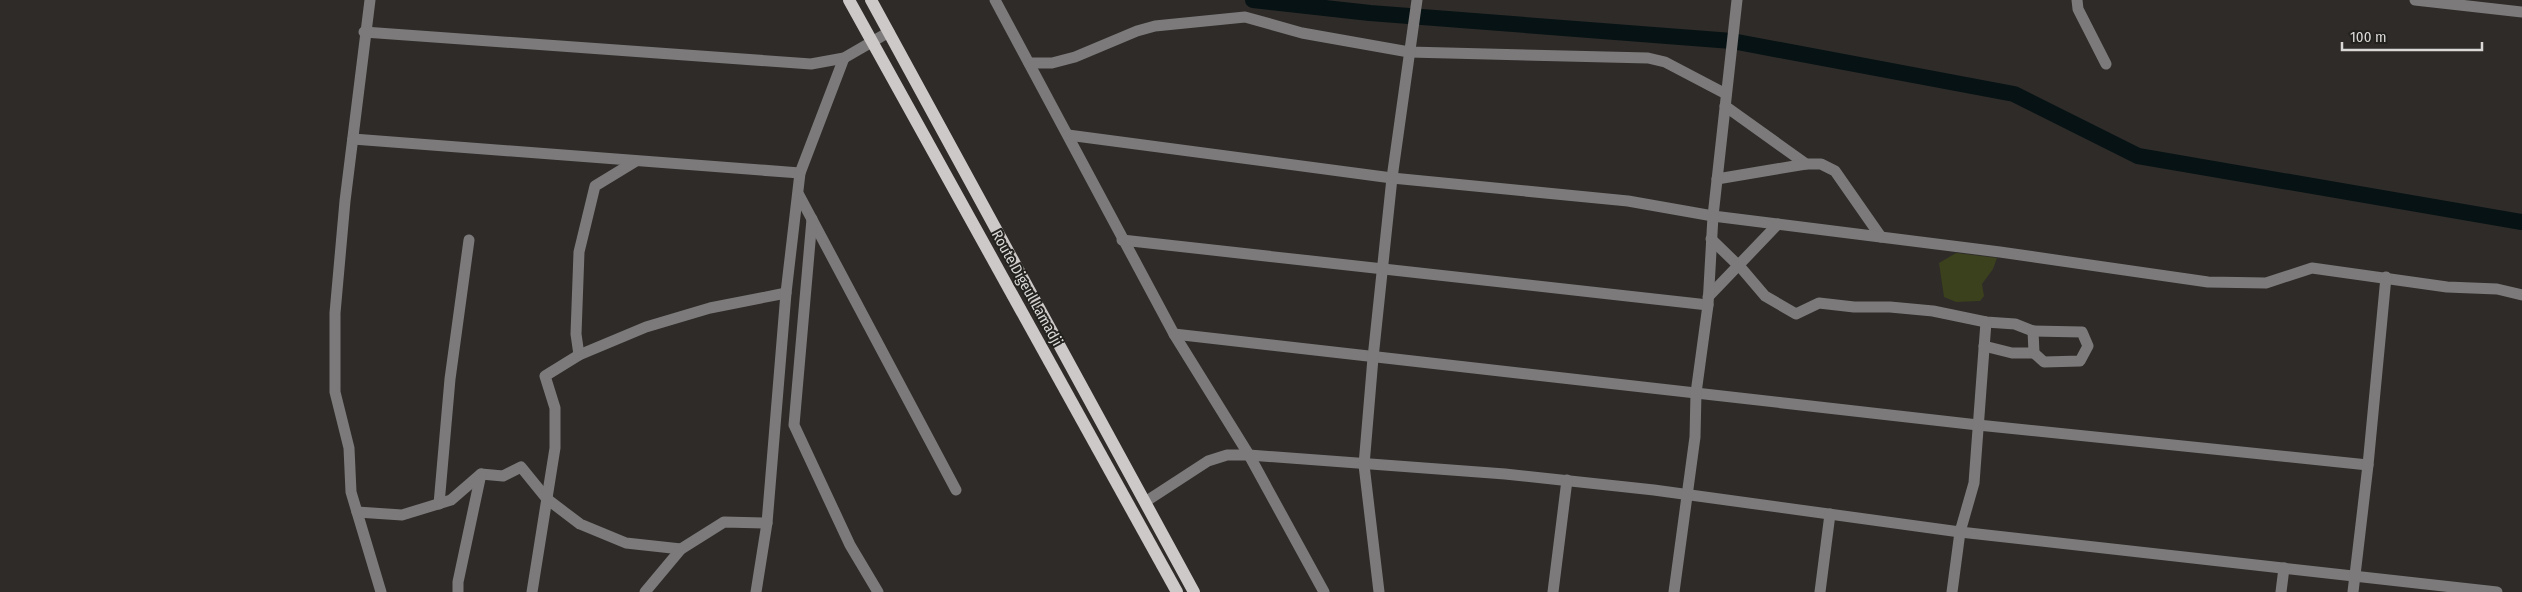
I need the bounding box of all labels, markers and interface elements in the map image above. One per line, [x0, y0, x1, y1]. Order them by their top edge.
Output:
scale bar [2342, 20, 2482, 52]
text: 100 m [2350, 28, 2387, 46]
street label: Route Digeul Lamadji [988, 227, 1066, 349]

